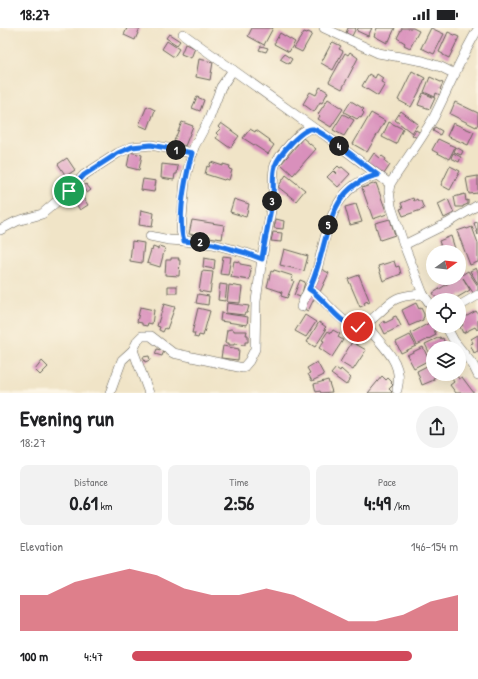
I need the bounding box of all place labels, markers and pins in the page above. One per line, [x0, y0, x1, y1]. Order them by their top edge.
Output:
pin: 4 [329, 136, 349, 156]
pin: 1 [166, 140, 186, 160]
pin [52, 174, 86, 208]
pin: 3 [262, 191, 282, 211]
pin: 5 [318, 215, 338, 235]
pin: 2 [190, 232, 210, 252]
pin [341, 310, 375, 344]

